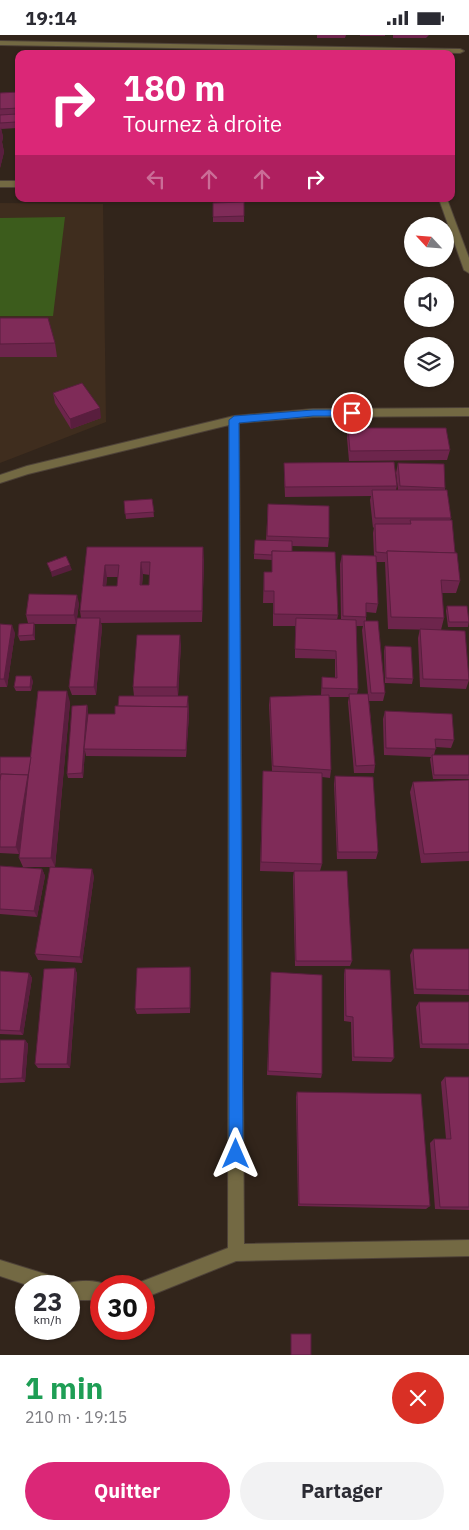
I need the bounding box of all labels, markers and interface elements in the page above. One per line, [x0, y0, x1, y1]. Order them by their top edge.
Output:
text: 19:14 [25, 6, 77, 30]
text: 180 m [123, 65, 226, 111]
icon: right [40, 70, 105, 135]
text: Tournez à droite [123, 109, 282, 138]
icon: left [142, 165, 170, 193]
icon: ahead [195, 165, 223, 193]
icon: ahead [248, 165, 276, 193]
icon: right [301, 165, 329, 193]
north arrow [404, 217, 454, 267]
map controls [404, 217, 454, 387]
button: sound [404, 277, 454, 327]
button: layers [404, 337, 454, 387]
pin [331, 392, 373, 434]
icon: arrive [338, 399, 366, 427]
position arrow [209, 1127, 261, 1179]
speed limit sign: 30 [90, 1275, 155, 1340]
text: 23 [32, 1285, 63, 1318]
text: km/h [33, 1312, 62, 1327]
text: 1 min [25, 1368, 103, 1407]
button: close [392, 1372, 444, 1424]
text: 210 m · 19:15 [25, 1407, 127, 1427]
button: Quitter [25, 1462, 230, 1520]
button: Partager [240, 1462, 444, 1520]

